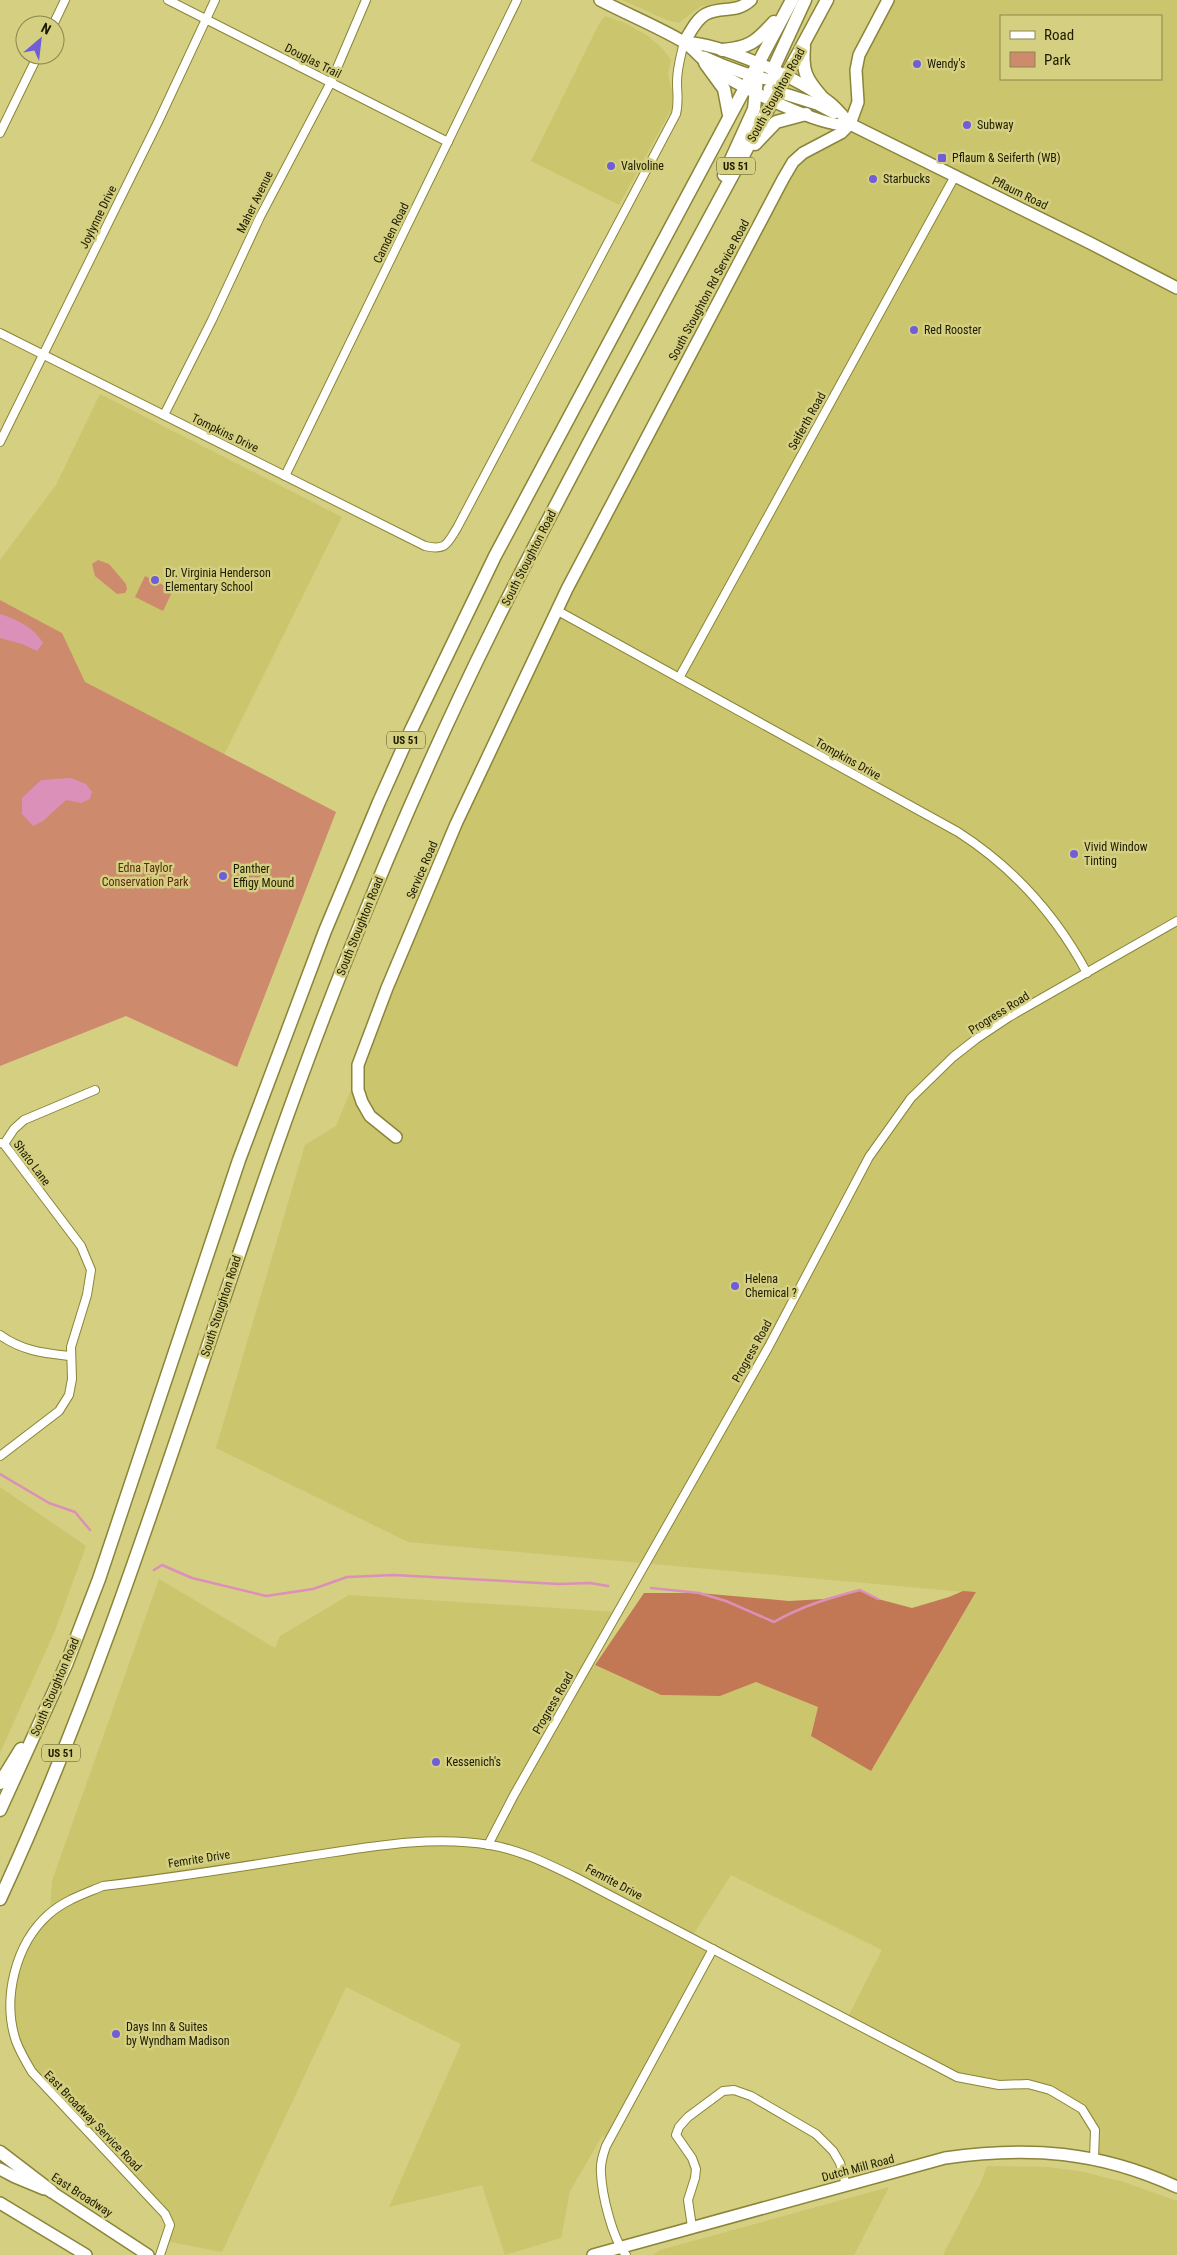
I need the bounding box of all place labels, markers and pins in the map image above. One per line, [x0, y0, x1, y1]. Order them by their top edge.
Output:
place label: Wendy's [927, 57, 966, 71]
marker: Wendy's [911, 58, 923, 70]
place label: Subway [977, 118, 1013, 132]
marker: Subway [961, 119, 973, 131]
place label: Pflaum & Seiferth (WB) [952, 151, 1061, 165]
marker: Pflaum & Seiferth (WB) [936, 152, 948, 164]
place label: Valvoline [621, 159, 664, 173]
marker: Valvoline [605, 160, 617, 172]
place label: Starbucks [883, 172, 930, 186]
marker: Starbucks [867, 173, 879, 185]
place label: Red Rooster [924, 323, 982, 337]
marker: Red Rooster [908, 324, 920, 336]
place label: Dr. Virginia Henderson Elementary School [165, 566, 271, 594]
marker: Dr. Virginia Henderson Elementary School [149, 574, 161, 586]
place label: Vivid Window Tinting [1084, 840, 1148, 868]
marker: Vivid Window Tinting [1068, 848, 1080, 860]
place label: Panther Effigy Mound [233, 862, 294, 890]
marker: Panther Effigy Mound [217, 870, 229, 882]
place label: Helena Chemical ? [745, 1272, 797, 1300]
marker: Helena Chemical ? [729, 1280, 741, 1292]
place label: Kessenich's [446, 1755, 501, 1769]
marker: Kessenich's [430, 1756, 442, 1768]
place label: Days Inn & Suites by Wyndham Madison [126, 2020, 230, 2048]
marker: Days Inn & Suites by Wyndham Madison [110, 2028, 122, 2040]

